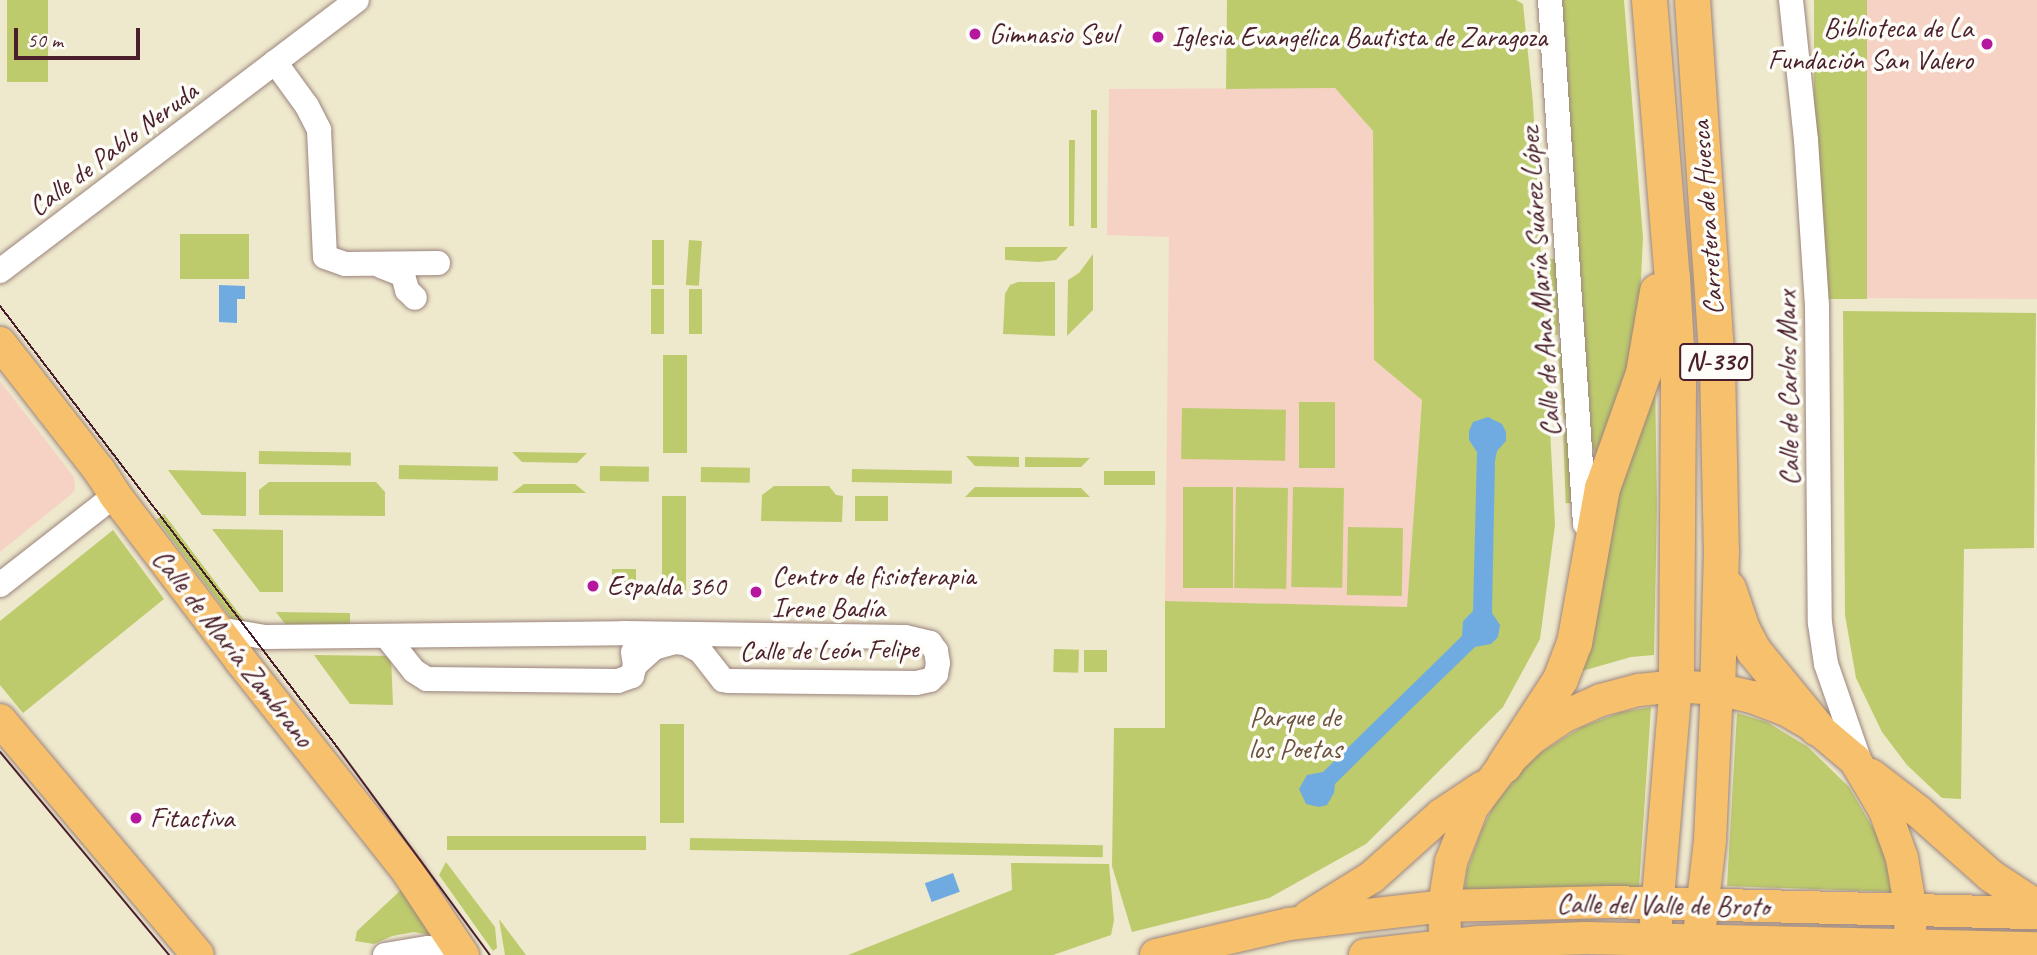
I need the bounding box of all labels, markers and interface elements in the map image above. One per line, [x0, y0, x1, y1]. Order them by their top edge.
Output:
place label: Biblioteca de La Fundación San Valero [1767, 11, 1973, 77]
scale bar [18, 14, 144, 58]
place label: Gimnasio Seul [989, 17, 1116, 51]
place label: Iglesia Evangélica Bautista de Zaragoza [1172, 20, 1550, 54]
marker: Gimnasio Seul [967, 26, 983, 42]
text: 50 m [27, 27, 63, 53]
marker: Iglesia Evangélica Bautista de Zaragoza [1150, 29, 1166, 45]
marker: Biblioteca de La Fundación San Valero [1979, 36, 1995, 52]
street label: Calle de Pablo Neruda [21, 74, 205, 224]
street label: Carretera de Huesca [1683, 120, 1731, 316]
street label: Calle de Ana María Suárez López [1512, 126, 1568, 438]
street label: Calle de Carlos Marx [1769, 290, 1807, 486]
road number: N-330 [1678, 340, 1754, 384]
street label: Calle de María Zambrano [145, 542, 321, 754]
place label: Centro de fisioterapia Irene Badía [772, 559, 975, 625]
place label: Espalda 360 [607, 569, 726, 603]
marker: Espalda 360 [585, 578, 601, 594]
marker: Centro de fisioterapia Irene Badía [746, 582, 766, 602]
street label: Calle de León Felipe [739, 632, 919, 668]
park label: Parque de los Poetas [1249, 700, 1341, 766]
place label: Fitactiva [150, 801, 234, 835]
marker: Fitactiva [128, 810, 144, 826]
street label: Calle del Valle de Broto [1556, 886, 1770, 924]

